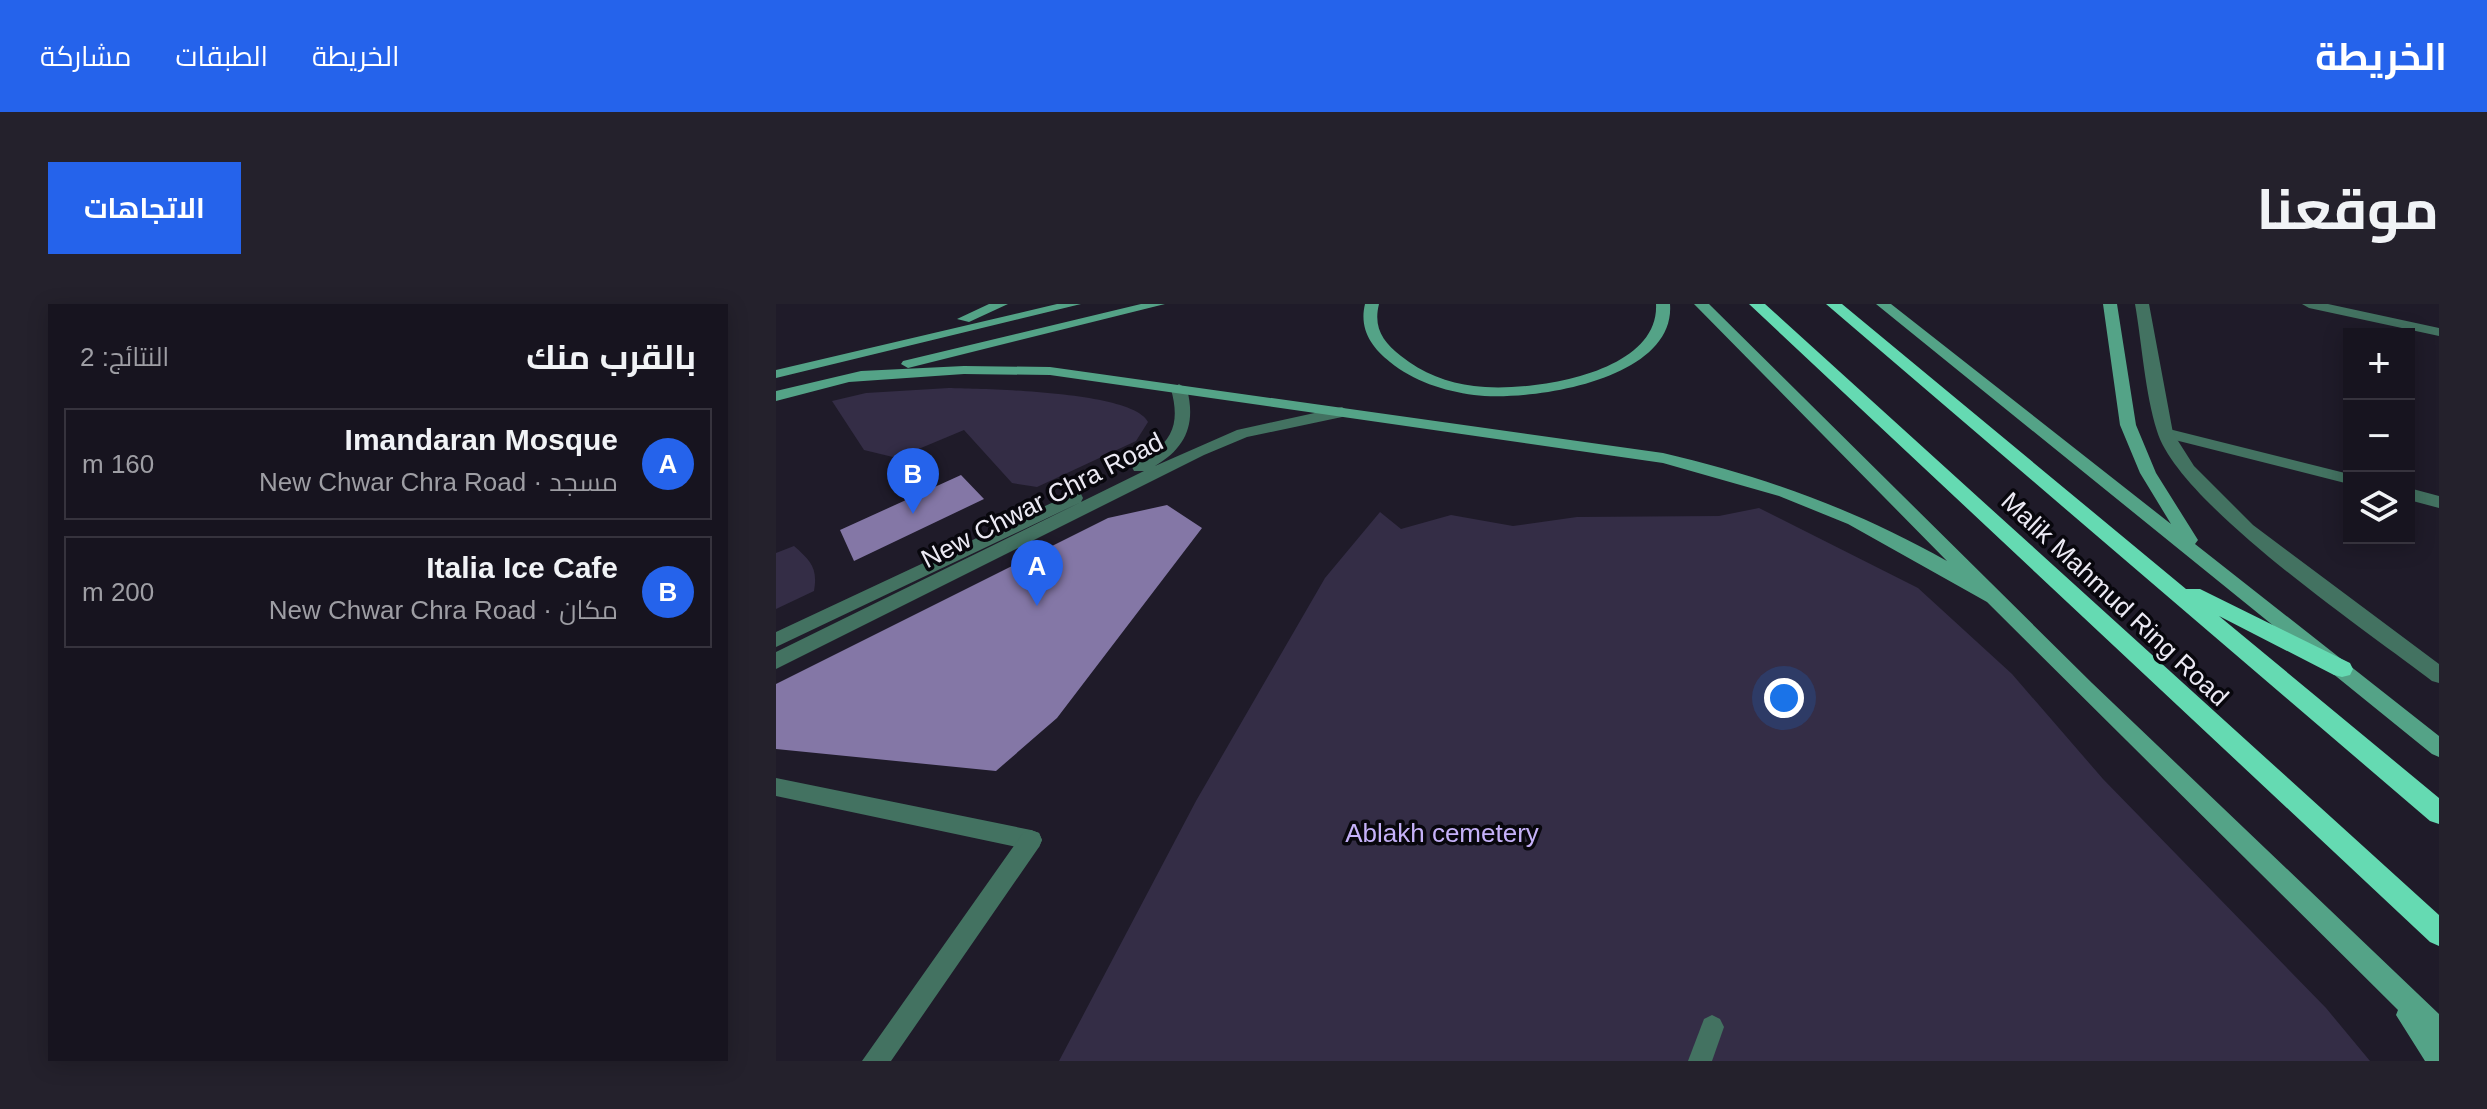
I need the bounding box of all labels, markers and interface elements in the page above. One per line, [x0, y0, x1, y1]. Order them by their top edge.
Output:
text: الخريطة [2315, 36, 2447, 78]
text: مشاركة [40, 41, 131, 72]
text: الطبقات [175, 41, 268, 72]
text: الخريطة [312, 41, 399, 72]
button: الاتجاهات [48, 162, 241, 254]
text: موقعنا [2256, 178, 2439, 241]
map controls [2343, 328, 2415, 544]
button: + [2343, 328, 2415, 400]
text: بالقرب منك [526, 338, 696, 376]
text: النتائج: 2 [80, 342, 169, 372]
button: − [2343, 400, 2415, 472]
text: Imandaran Mosque [345, 423, 618, 456]
street label: New Chwar Chra Road [916, 426, 1168, 574]
pin: B [887, 448, 939, 514]
text: 160 m [82, 449, 154, 479]
text: A [659, 449, 677, 479]
text: مسجد · New Chwar Chra Road [259, 467, 618, 497]
button: layers [2343, 472, 2415, 544]
street label: Malik Mahmud Ring Road [1995, 486, 2235, 712]
pin: A [1011, 540, 1063, 606]
text: Italia Ice Cafe [426, 551, 618, 584]
text: 200 m [82, 577, 154, 607]
text: B [659, 577, 677, 607]
text: مكان · New Chwar Chra Road [269, 595, 618, 625]
your location [1764, 678, 1804, 718]
park label: Ablakh cemetery [1345, 818, 1539, 848]

